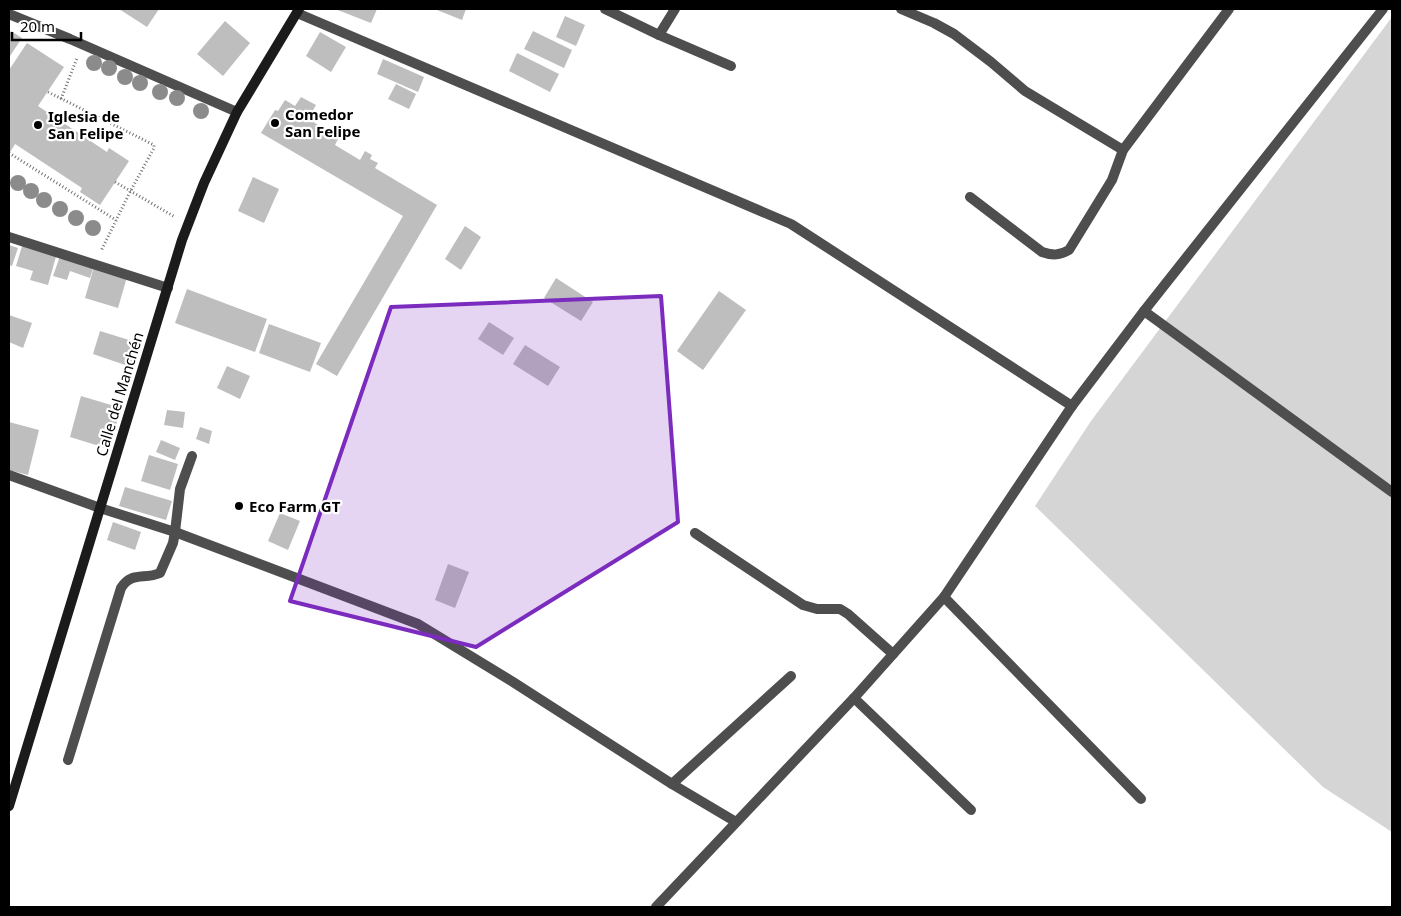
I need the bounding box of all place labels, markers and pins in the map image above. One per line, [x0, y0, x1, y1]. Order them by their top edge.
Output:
place label: Comedor San Felipe [285, 104, 361, 141]
place label: Iglesia de San Felipe [48, 106, 124, 143]
marker: Comedor San Felipe [269, 117, 281, 129]
marker: Iglesia de San Felipe [32, 119, 44, 131]
place label: Eco Farm GT [249, 496, 341, 516]
marker: Eco Farm GT [233, 500, 245, 512]

